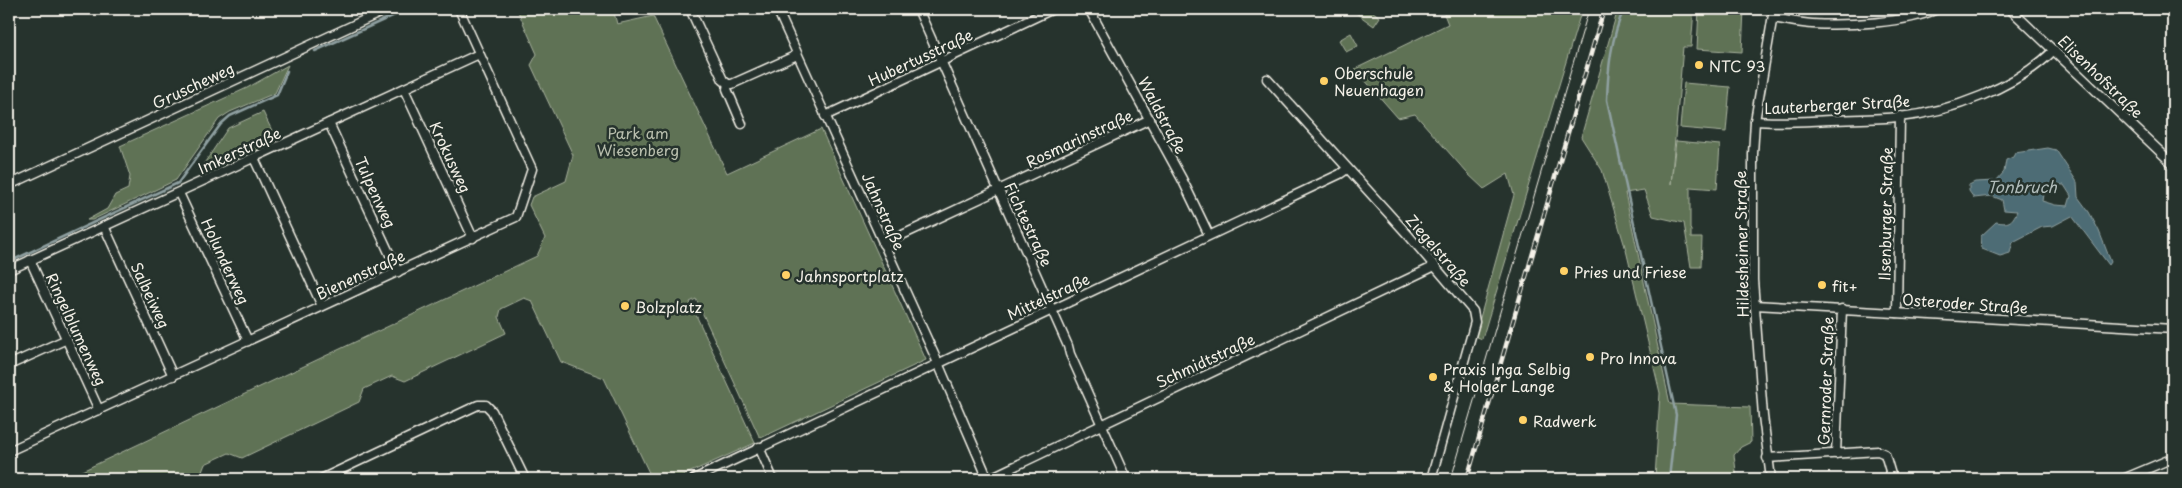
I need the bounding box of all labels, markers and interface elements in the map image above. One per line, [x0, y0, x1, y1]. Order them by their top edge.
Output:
street label: Hubertusstraße [864, 23, 976, 91]
street label: Elisenhofstraße [2053, 29, 2149, 123]
place label: NTC 93 [1709, 54, 1765, 77]
street label: Gruscheweg [148, 56, 238, 114]
marker: NTC 93 [1693, 59, 1705, 71]
place label: Oberschule Neuenhagen [1334, 61, 1424, 101]
street label: Waldstraße [1133, 72, 1193, 158]
marker: Oberschule Neuenhagen [1318, 75, 1330, 87]
street label: Lauterberger Straße [1764, 89, 1910, 119]
street label: Rosmarinstraße [1022, 103, 1136, 173]
street label: Krokusweg [424, 117, 478, 197]
street label: Imkerstraße [194, 121, 284, 179]
park label: Park am Wiesenberg [597, 121, 679, 161]
street label: Ilsenburger Straße [1872, 147, 1898, 281]
street label: Tulpenweg [349, 153, 403, 231]
street label: Jahnstraße [857, 169, 911, 253]
street label: Hildesheimer Straße [1728, 170, 1754, 318]
water label: Tonbruch [1987, 174, 2058, 198]
street label: Fichtestraße [999, 178, 1059, 270]
street label: Ziegelstraße [1401, 209, 1477, 291]
street label: Holunderweg [196, 214, 256, 308]
street label: Bienenstraße [312, 243, 408, 305]
street label: Salbeiweg [126, 258, 176, 332]
place label: Pries und Friese [1574, 260, 1687, 283]
place label: Jahnsportplatz [796, 264, 904, 287]
marker: Pries und Friese [1558, 265, 1570, 277]
street label: Mittelstraße [1003, 267, 1093, 325]
street label: Ringelblumenweg [41, 269, 113, 389]
marker: Jahnsportplatz [780, 269, 792, 281]
place label: fit+ [1832, 274, 1858, 297]
marker: fit+ [1816, 279, 1828, 291]
street label: Osteroder Straße [1901, 287, 2029, 319]
place label: Bolzplatz [635, 295, 702, 318]
marker: Bolzplatz [619, 300, 631, 312]
street label: Gernroder Straße [1811, 316, 1839, 446]
street label: Schmidtstraße [1152, 327, 1258, 393]
place label: Pro Innova [1600, 346, 1677, 369]
marker: Pro Innova [1584, 351, 1596, 363]
place label: Praxis Inga Selbig & Holger Lange [1443, 357, 1571, 397]
marker: Praxis Inga Selbig & Holger Lange [1427, 371, 1439, 383]
place label: Radwerk [1533, 409, 1597, 432]
marker: Radwerk [1517, 414, 1529, 426]

